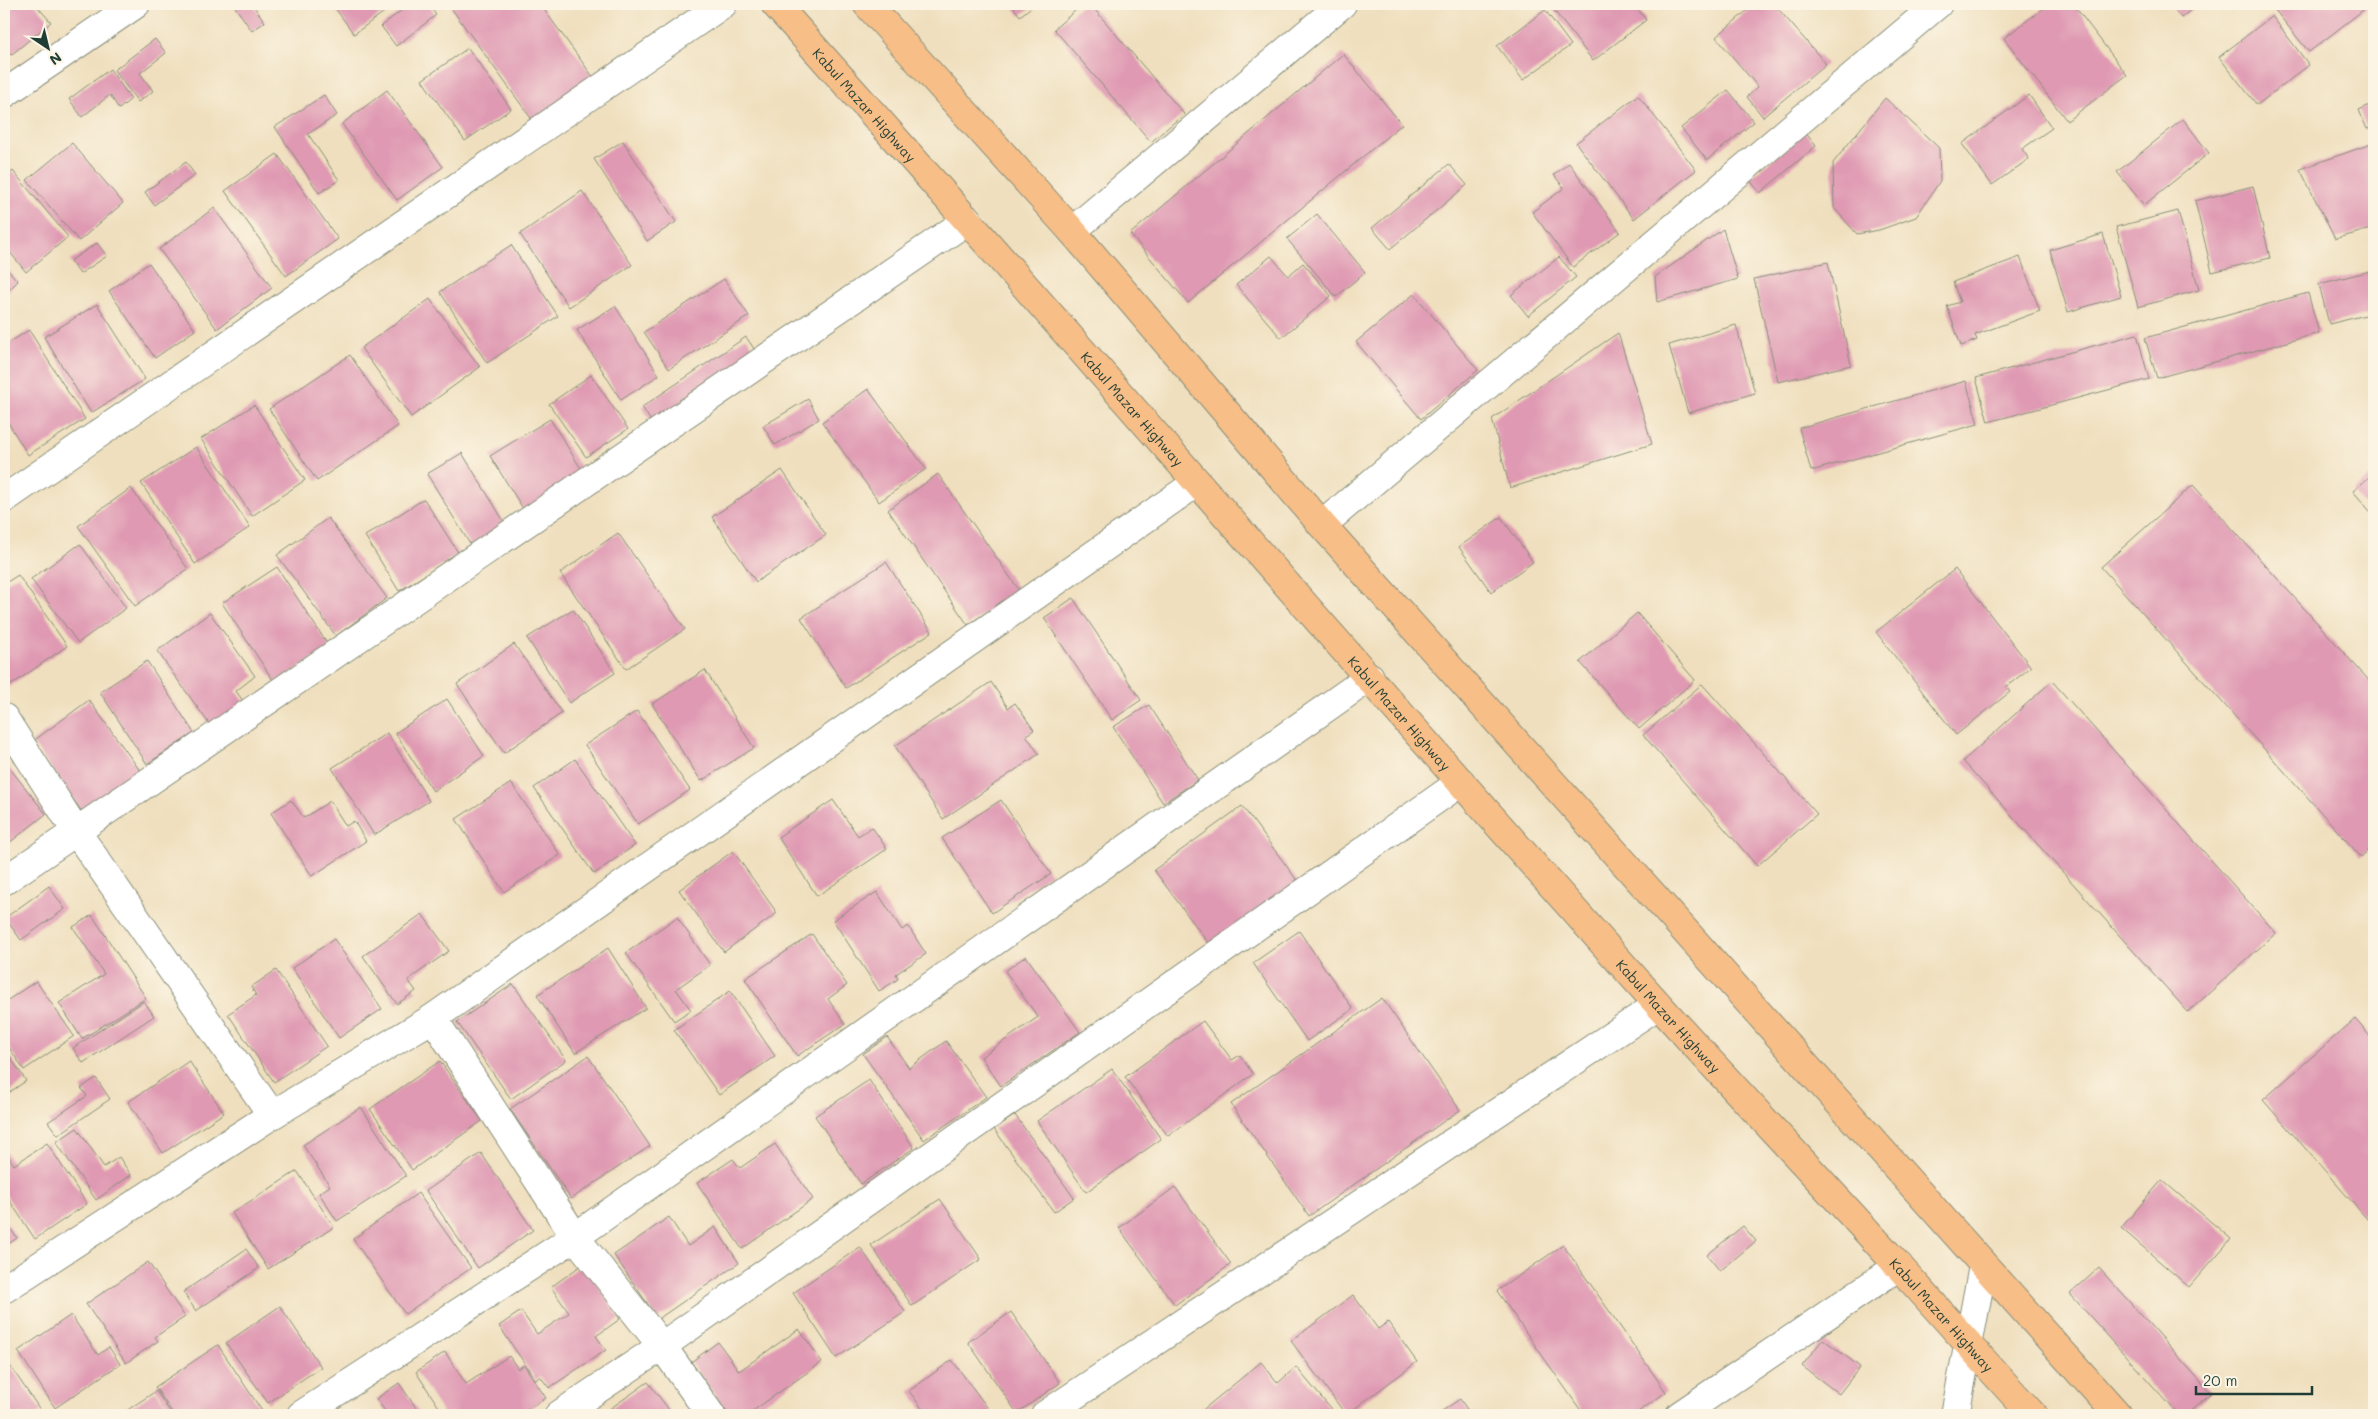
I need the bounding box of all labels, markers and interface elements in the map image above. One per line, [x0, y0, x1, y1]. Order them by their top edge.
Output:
north arrow [22, 22, 72, 72]
street label: Kabul Mazar Highway [809, 43, 921, 166]
text: N [46, 48, 66, 70]
street label: Kabul Mazar Highway [1077, 347, 1188, 470]
street label: Kabul Mazar Highway [1344, 652, 1455, 775]
street label: Kabul Mazar Highway [1612, 955, 1725, 1077]
street label: Kabul Mazar Highway [1886, 1254, 1998, 1376]
scale bar [2196, 1364, 2312, 1396]
text: 20 m [2203, 1370, 2237, 1390]

